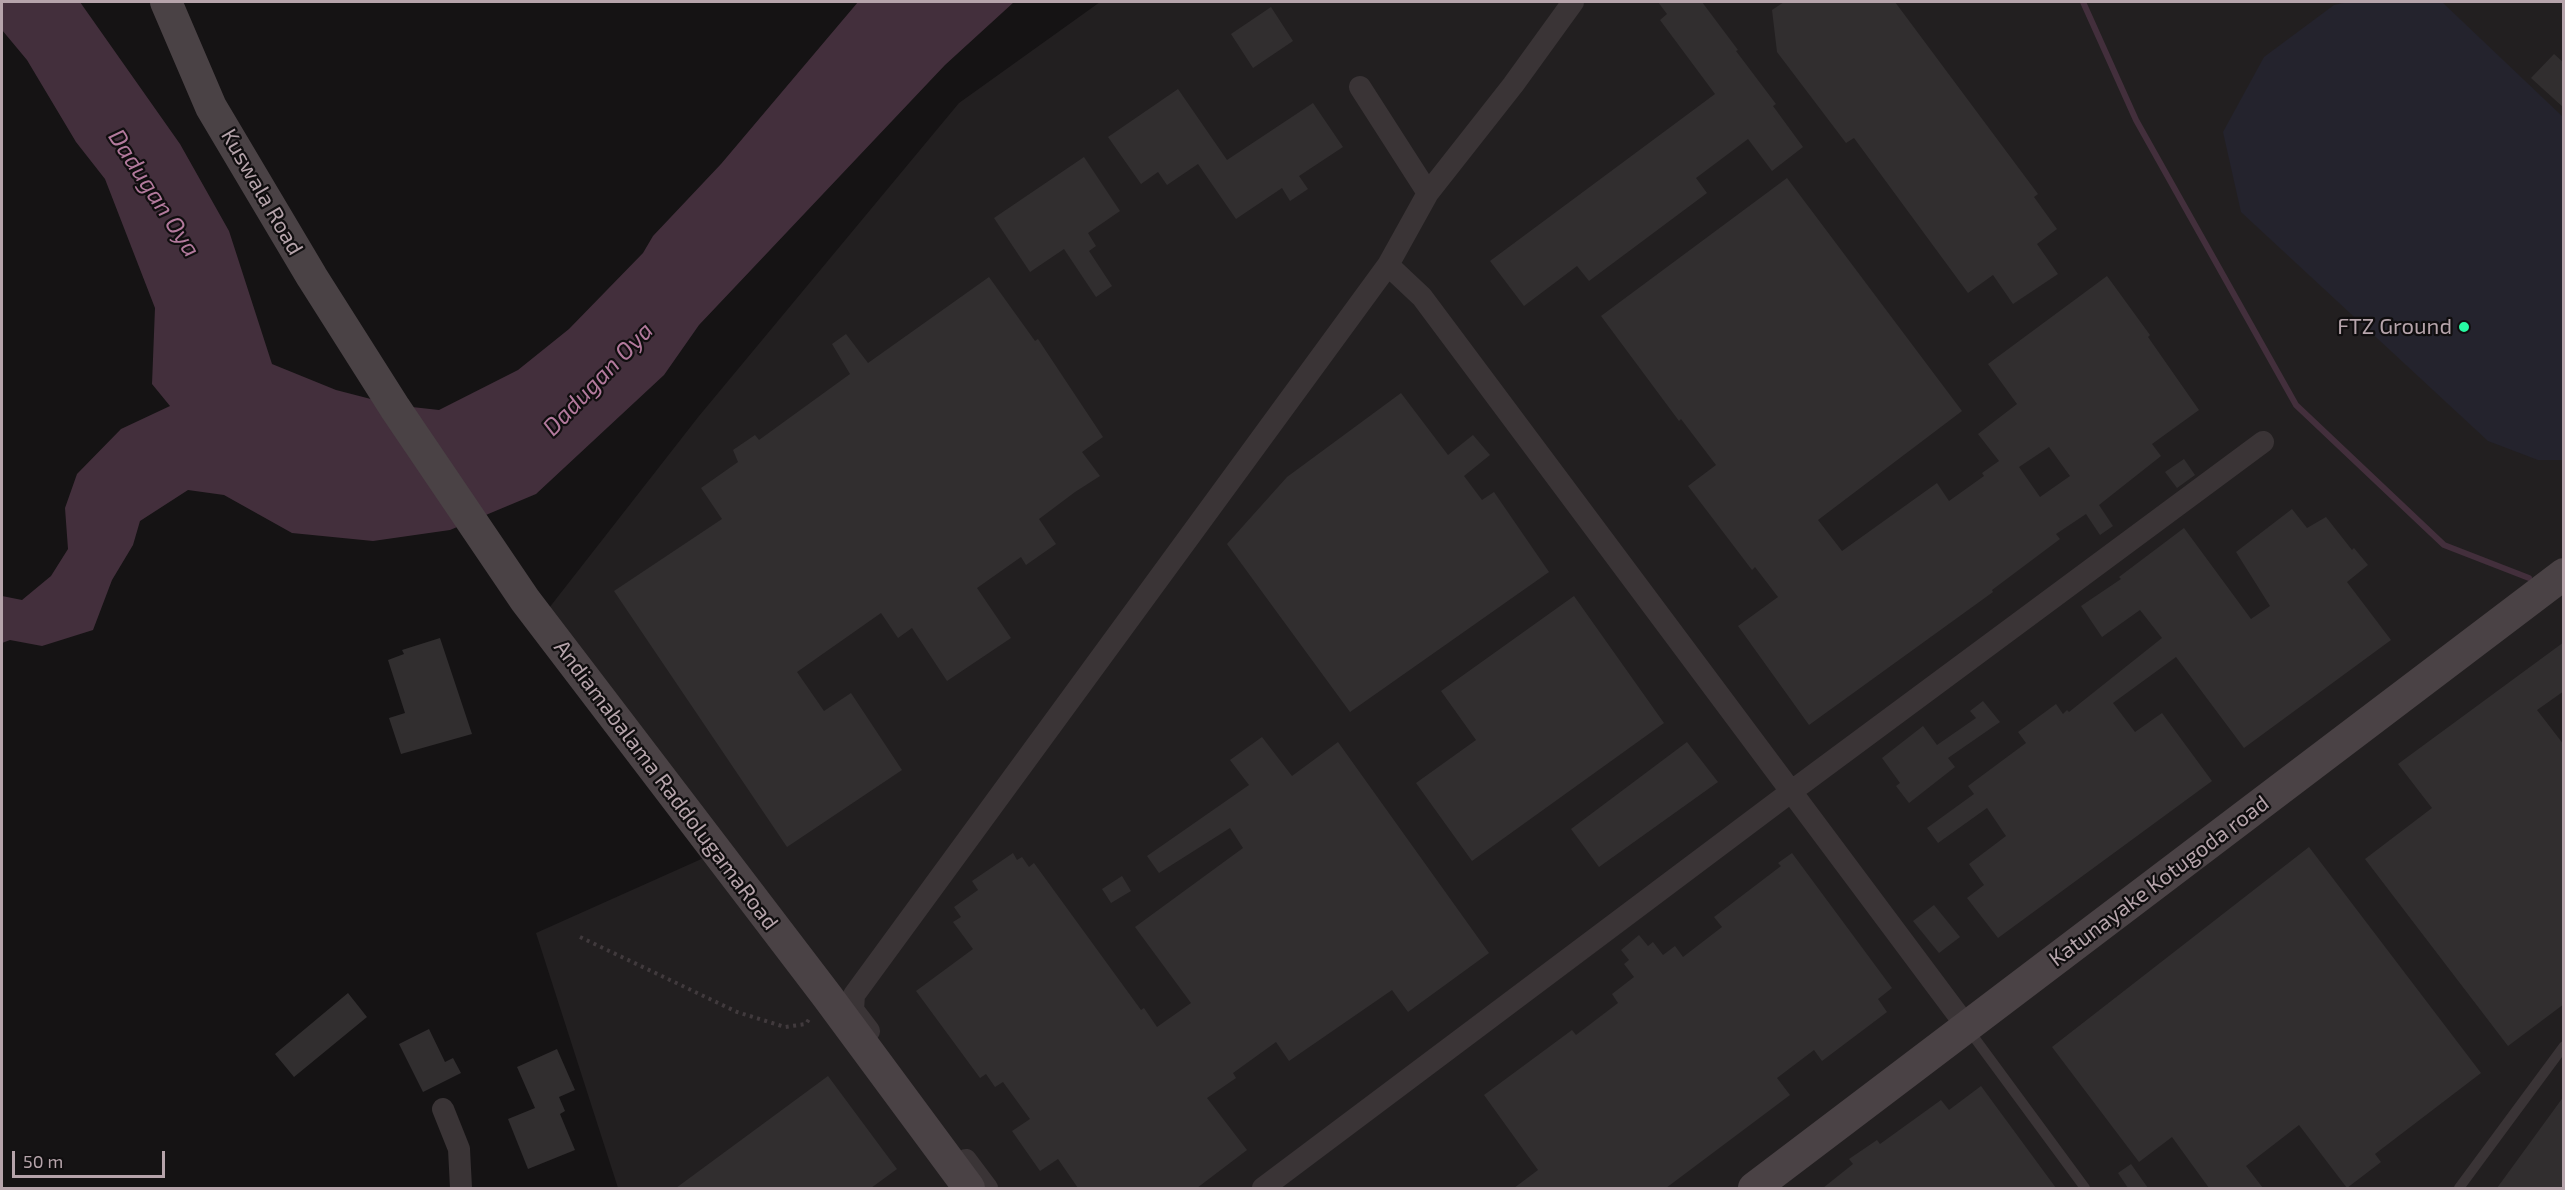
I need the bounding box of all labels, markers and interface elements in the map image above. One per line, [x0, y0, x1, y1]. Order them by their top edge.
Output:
water label: Dadugan Oya [102, 124, 206, 262]
street label: Kuswala Road [215, 124, 309, 260]
place label: FTZ Ground [2337, 314, 2452, 340]
water label: Dadugan Oya [537, 316, 659, 442]
marker: FTZ Ground [2457, 320, 2471, 334]
street label: Andiamabalama RaddolugamaRoad [548, 635, 784, 935]
street label: Katunayake Kotugoda road [2044, 790, 2274, 972]
scale bar [15, 1139, 168, 1177]
text: 50 m [23, 1150, 63, 1172]

